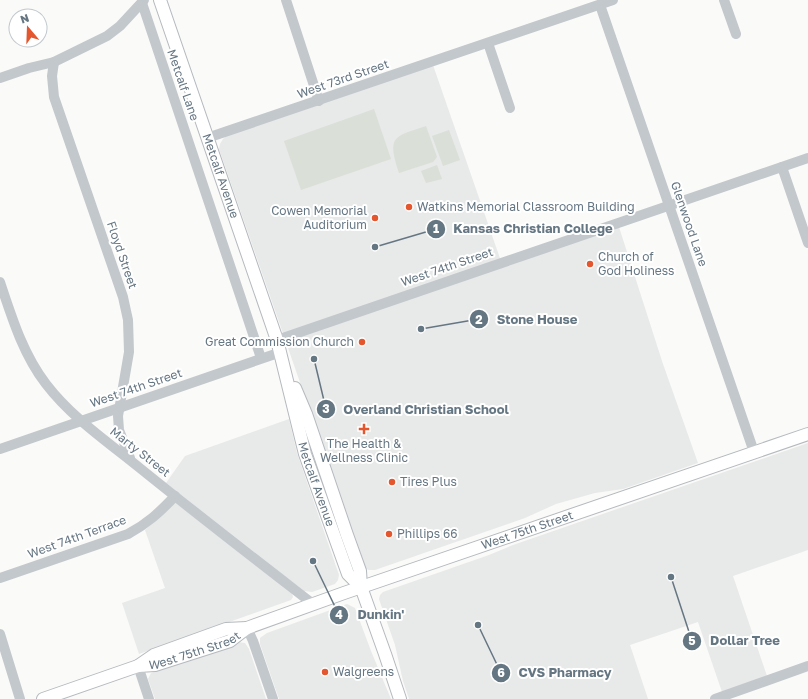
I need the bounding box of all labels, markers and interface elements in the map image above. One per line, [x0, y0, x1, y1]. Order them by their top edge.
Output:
north arrow [8, 8, 48, 48]
text: N [19, 11, 31, 26]
street label: Metcalf Lane [164, 47, 203, 123]
street label: West 73rd Street [295, 56, 391, 101]
street label: Metcalf Avenue [199, 131, 243, 220]
street label: Glenwood Lane [668, 179, 711, 268]
place label: Watkins Memorial Classroom Building [417, 199, 635, 214]
marker: Watkins Memorial Classroom Building [404, 202, 414, 212]
place label: Cowen Memorial Auditorium [271, 203, 367, 232]
marker: Cowen Memorial Auditorium [370, 213, 380, 223]
callout: Kansas Christian College [426, 216, 621, 241]
street label: Floyd Street [104, 219, 141, 291]
text: Kansas Christian College [453, 220, 613, 236]
text: 1 [433, 221, 439, 236]
street label: West 74th Street [399, 244, 495, 289]
place label: Church of God Holiness [598, 249, 674, 278]
marker: Church of God Holiness [585, 259, 595, 269]
callout: Stone House [469, 307, 585, 332]
text: Stone House [497, 311, 578, 327]
text: 2 [475, 312, 483, 327]
place label: Great Commission Church [205, 334, 354, 349]
marker: Great Commission Church [357, 337, 367, 347]
street label: West 74th Street [88, 365, 184, 410]
callout: Overland Christian School [316, 397, 517, 422]
text: 3 [322, 401, 330, 416]
text: Overland Christian School [343, 401, 509, 417]
street label: Marty Street [107, 423, 174, 480]
marker: The Health & Wellness Clinic [358, 423, 370, 435]
place label: The Health & Wellness Clinic [320, 436, 409, 465]
street label: Metcalf Avenue [295, 440, 338, 528]
place label: Tires Plus [400, 474, 457, 489]
marker: Tires Plus [387, 477, 397, 487]
street label: West 75th Street [479, 507, 575, 552]
street label: West 74th Terrace [25, 512, 128, 561]
place label: Phillips 66 [397, 526, 458, 541]
marker: Phillips 66 [384, 529, 394, 539]
callout: Dunkin' [329, 602, 412, 627]
text: Dunkin' [358, 606, 404, 622]
text: 4 [335, 607, 343, 622]
street label: West 75th Street [148, 628, 243, 672]
callout: Dollar Tree [682, 628, 787, 653]
text: Dollar Tree [710, 632, 780, 648]
text: 5 [688, 633, 696, 648]
callout: CVS Pharmacy [491, 660, 620, 685]
place label: Walgreens [333, 664, 394, 679]
text: CVS Pharmacy [518, 664, 612, 680]
text: 6 [497, 665, 505, 680]
marker: Walgreens [320, 667, 330, 677]

